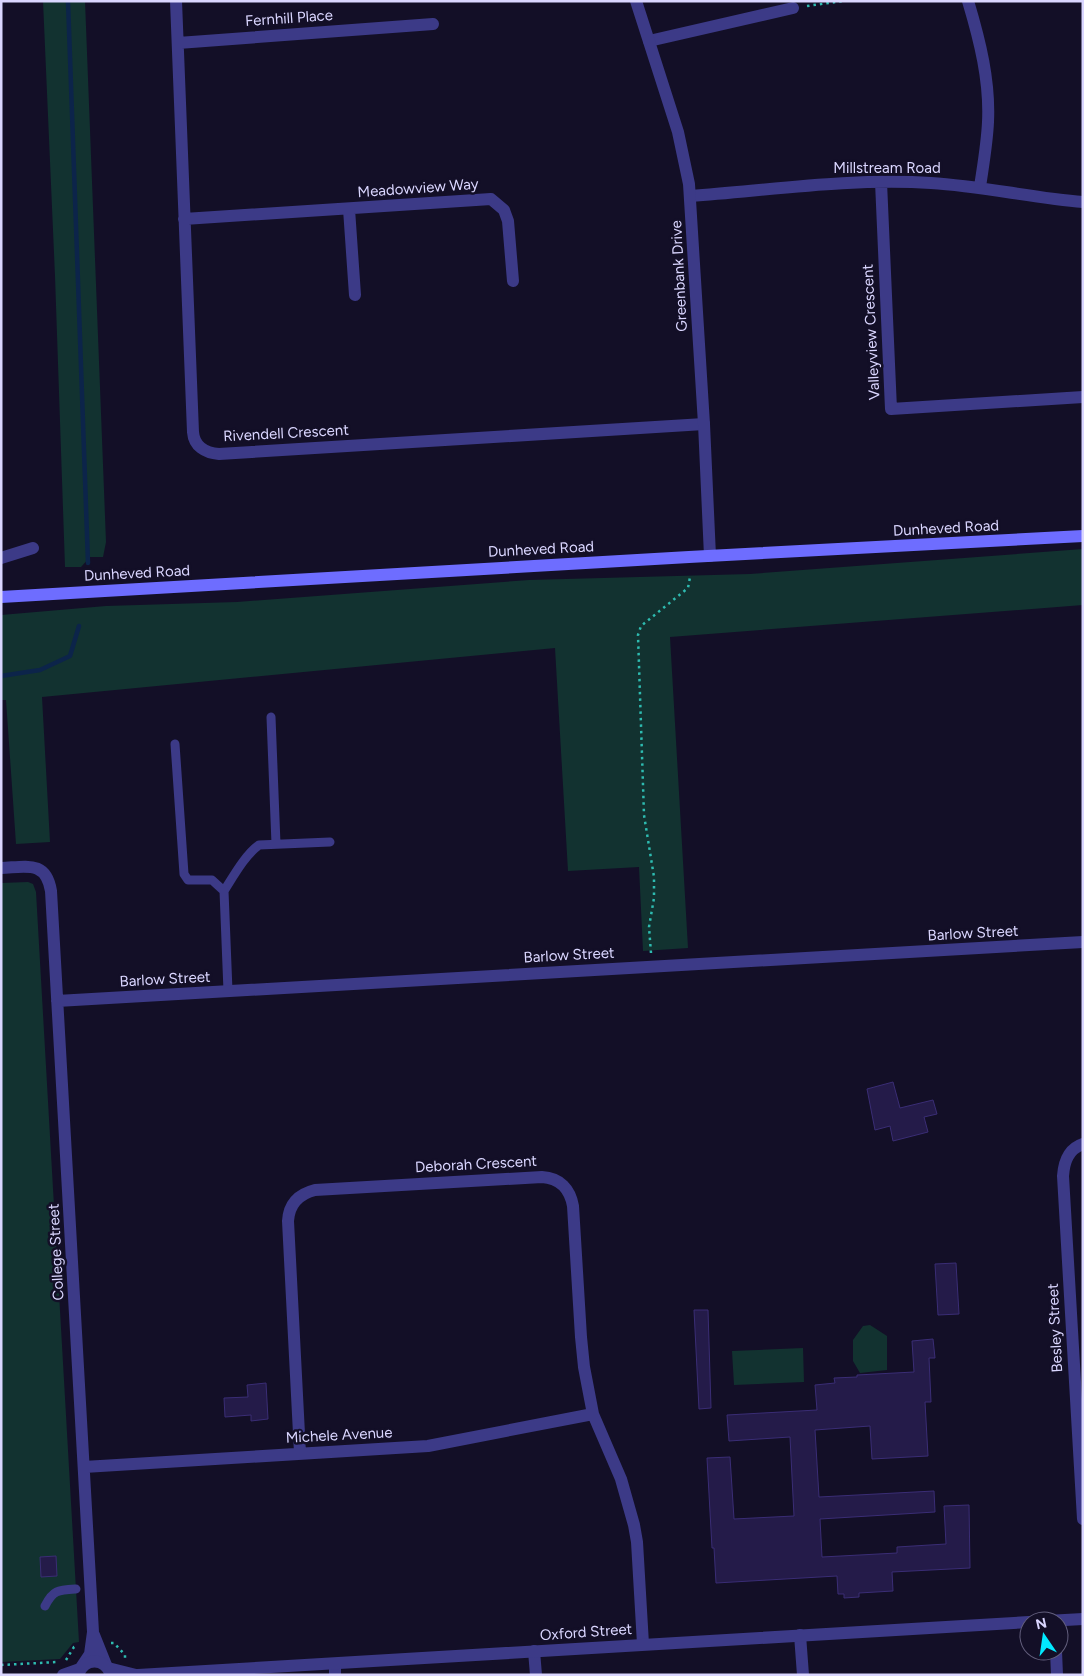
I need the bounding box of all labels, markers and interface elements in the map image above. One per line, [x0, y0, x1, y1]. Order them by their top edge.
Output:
street label: Fernhill Place [245, 6, 333, 30]
street label: Millstream Road [833, 159, 941, 177]
street label: Meadowview Way [357, 175, 479, 201]
street label: Greenbank Drive [667, 220, 691, 332]
street label: Valleyview Crescent [858, 263, 884, 400]
street label: Rivendell Crescent [223, 421, 350, 445]
street label: Dunheved Road [892, 516, 1000, 540]
street label: Dunheved Road [487, 537, 595, 561]
street label: Dunheved Road [83, 561, 191, 585]
street label: Barlow Street [927, 922, 1019, 944]
street label: Barlow Street [523, 944, 615, 966]
street label: Barlow Street [119, 968, 211, 990]
street label: Deborah Crescent [415, 1152, 538, 1176]
street label: College Street [44, 1203, 68, 1301]
street label: Besley Street [1044, 1283, 1066, 1373]
street label: Michele Avenue [285, 1423, 393, 1447]
north arrow [1019, 1611, 1069, 1661]
text: N [1034, 1614, 1048, 1633]
street label: Oxford Street [539, 1620, 633, 1644]

